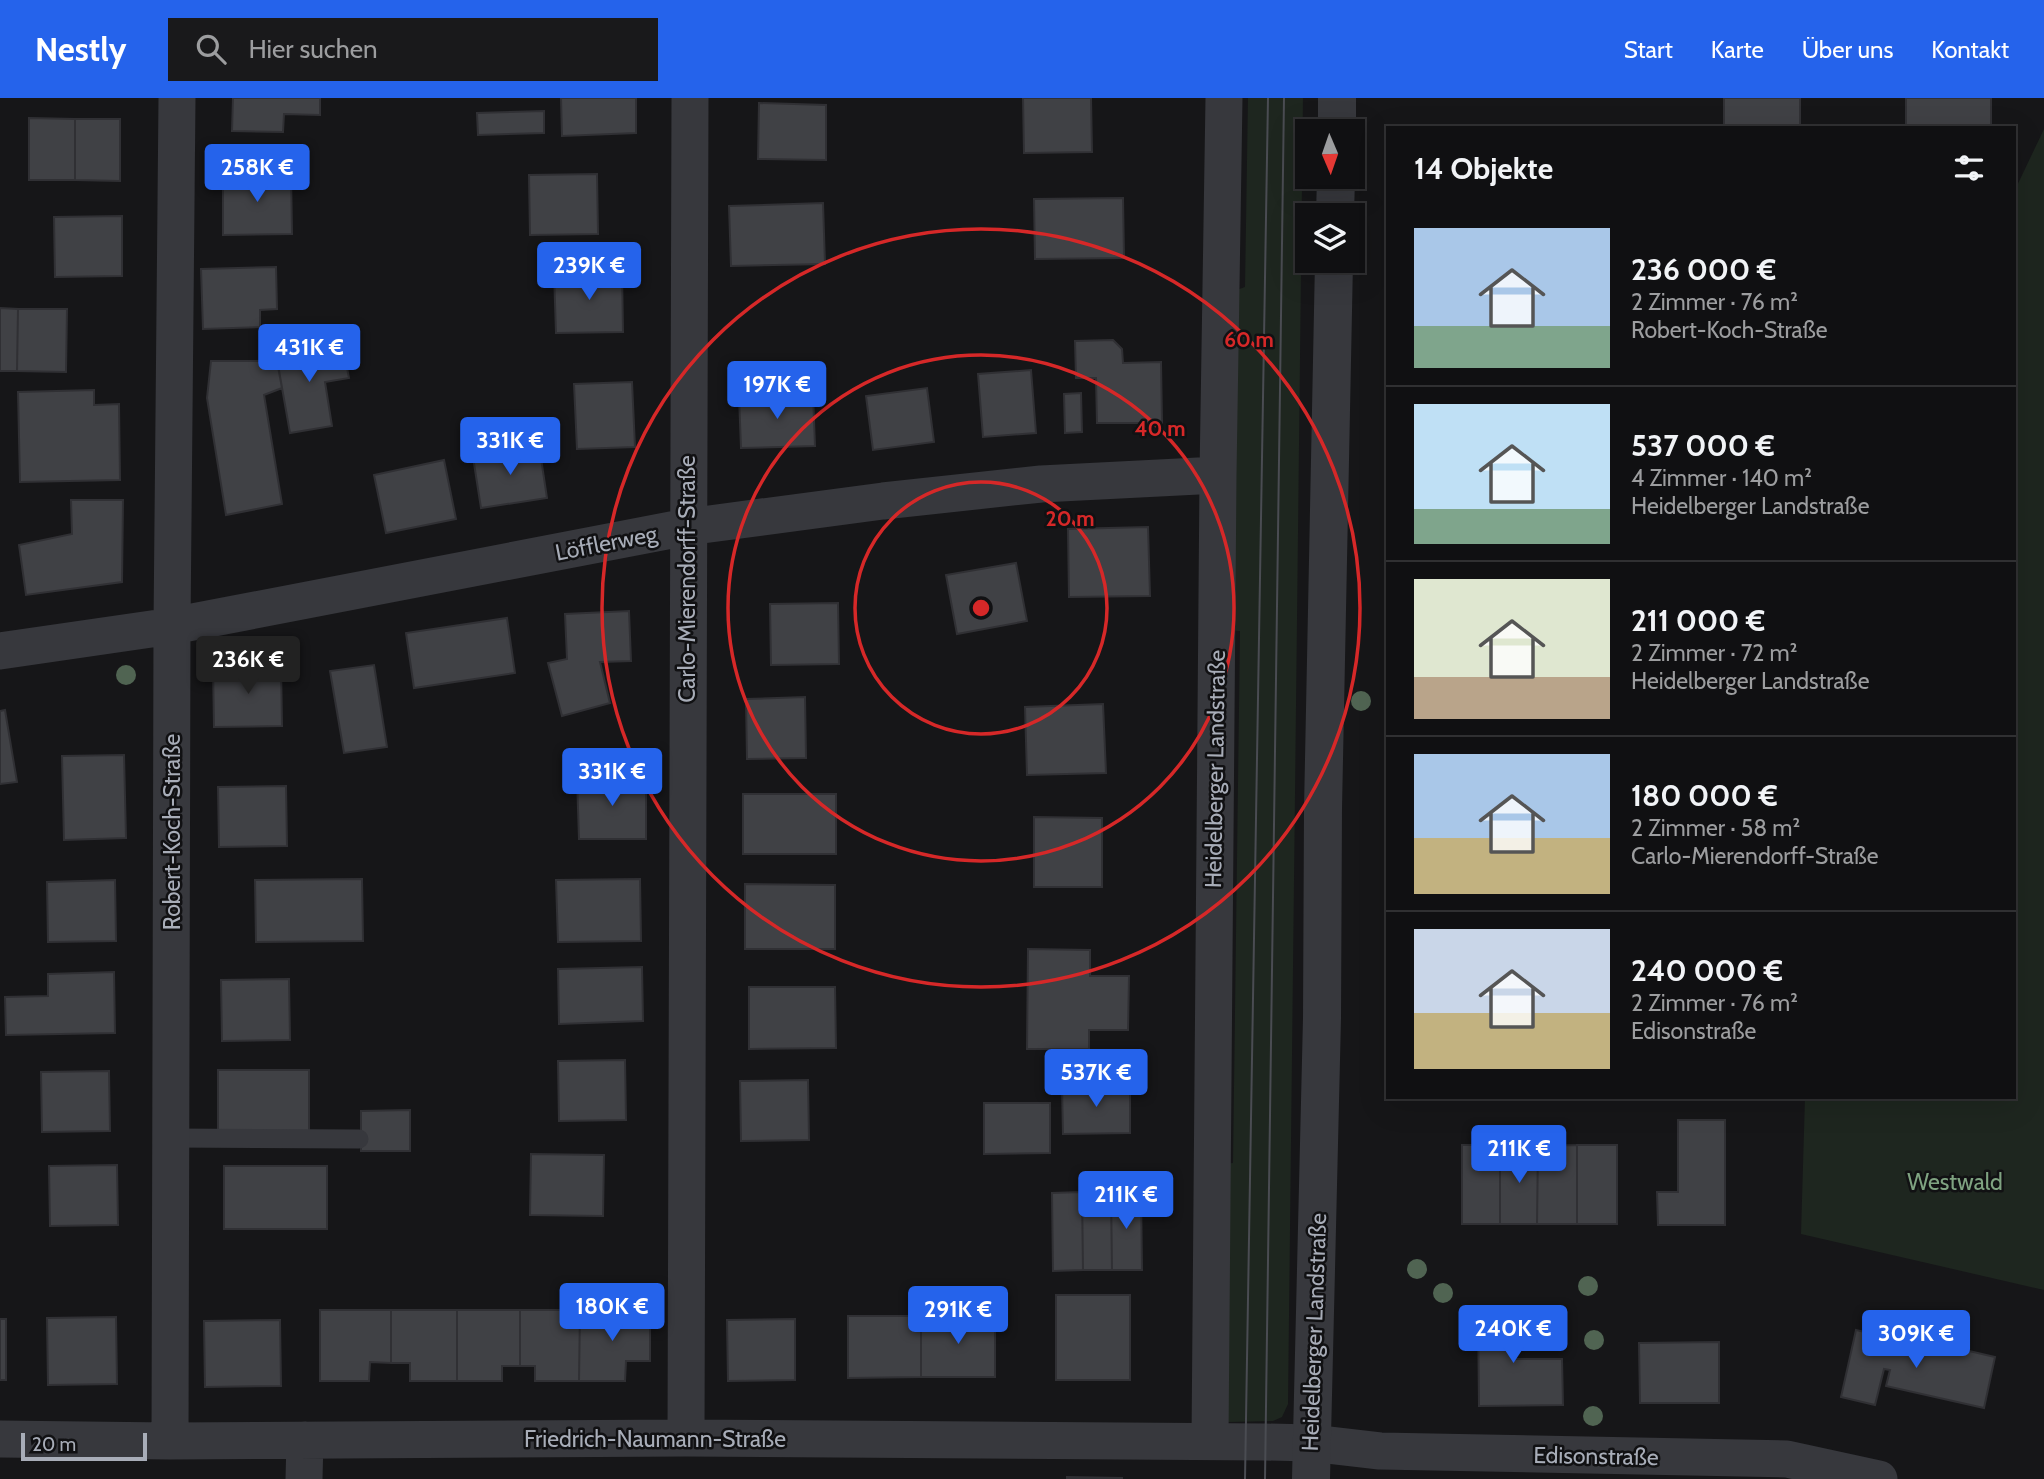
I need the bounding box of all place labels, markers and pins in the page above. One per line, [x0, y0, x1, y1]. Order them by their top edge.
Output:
pin: 258K € [200, 144, 314, 204]
pin: 239K € [532, 242, 646, 302]
pin: 431K € [252, 324, 366, 384]
pin: 197K € [720, 362, 834, 421]
pin: 331K € [453, 418, 567, 477]
centre of rings [969, 596, 993, 620]
pin: 236K € [191, 636, 305, 696]
pin: 331K € [555, 748, 669, 808]
pin: 537K € [1039, 1049, 1153, 1109]
pin: 211K € [1462, 1126, 1576, 1185]
pin: 211K € [1069, 1172, 1183, 1231]
pin: 180K € [555, 1284, 669, 1343]
pin: 291K € [901, 1286, 1015, 1346]
pin: 240K € [1456, 1306, 1570, 1365]
pin: 309K € [1859, 1310, 1973, 1370]

